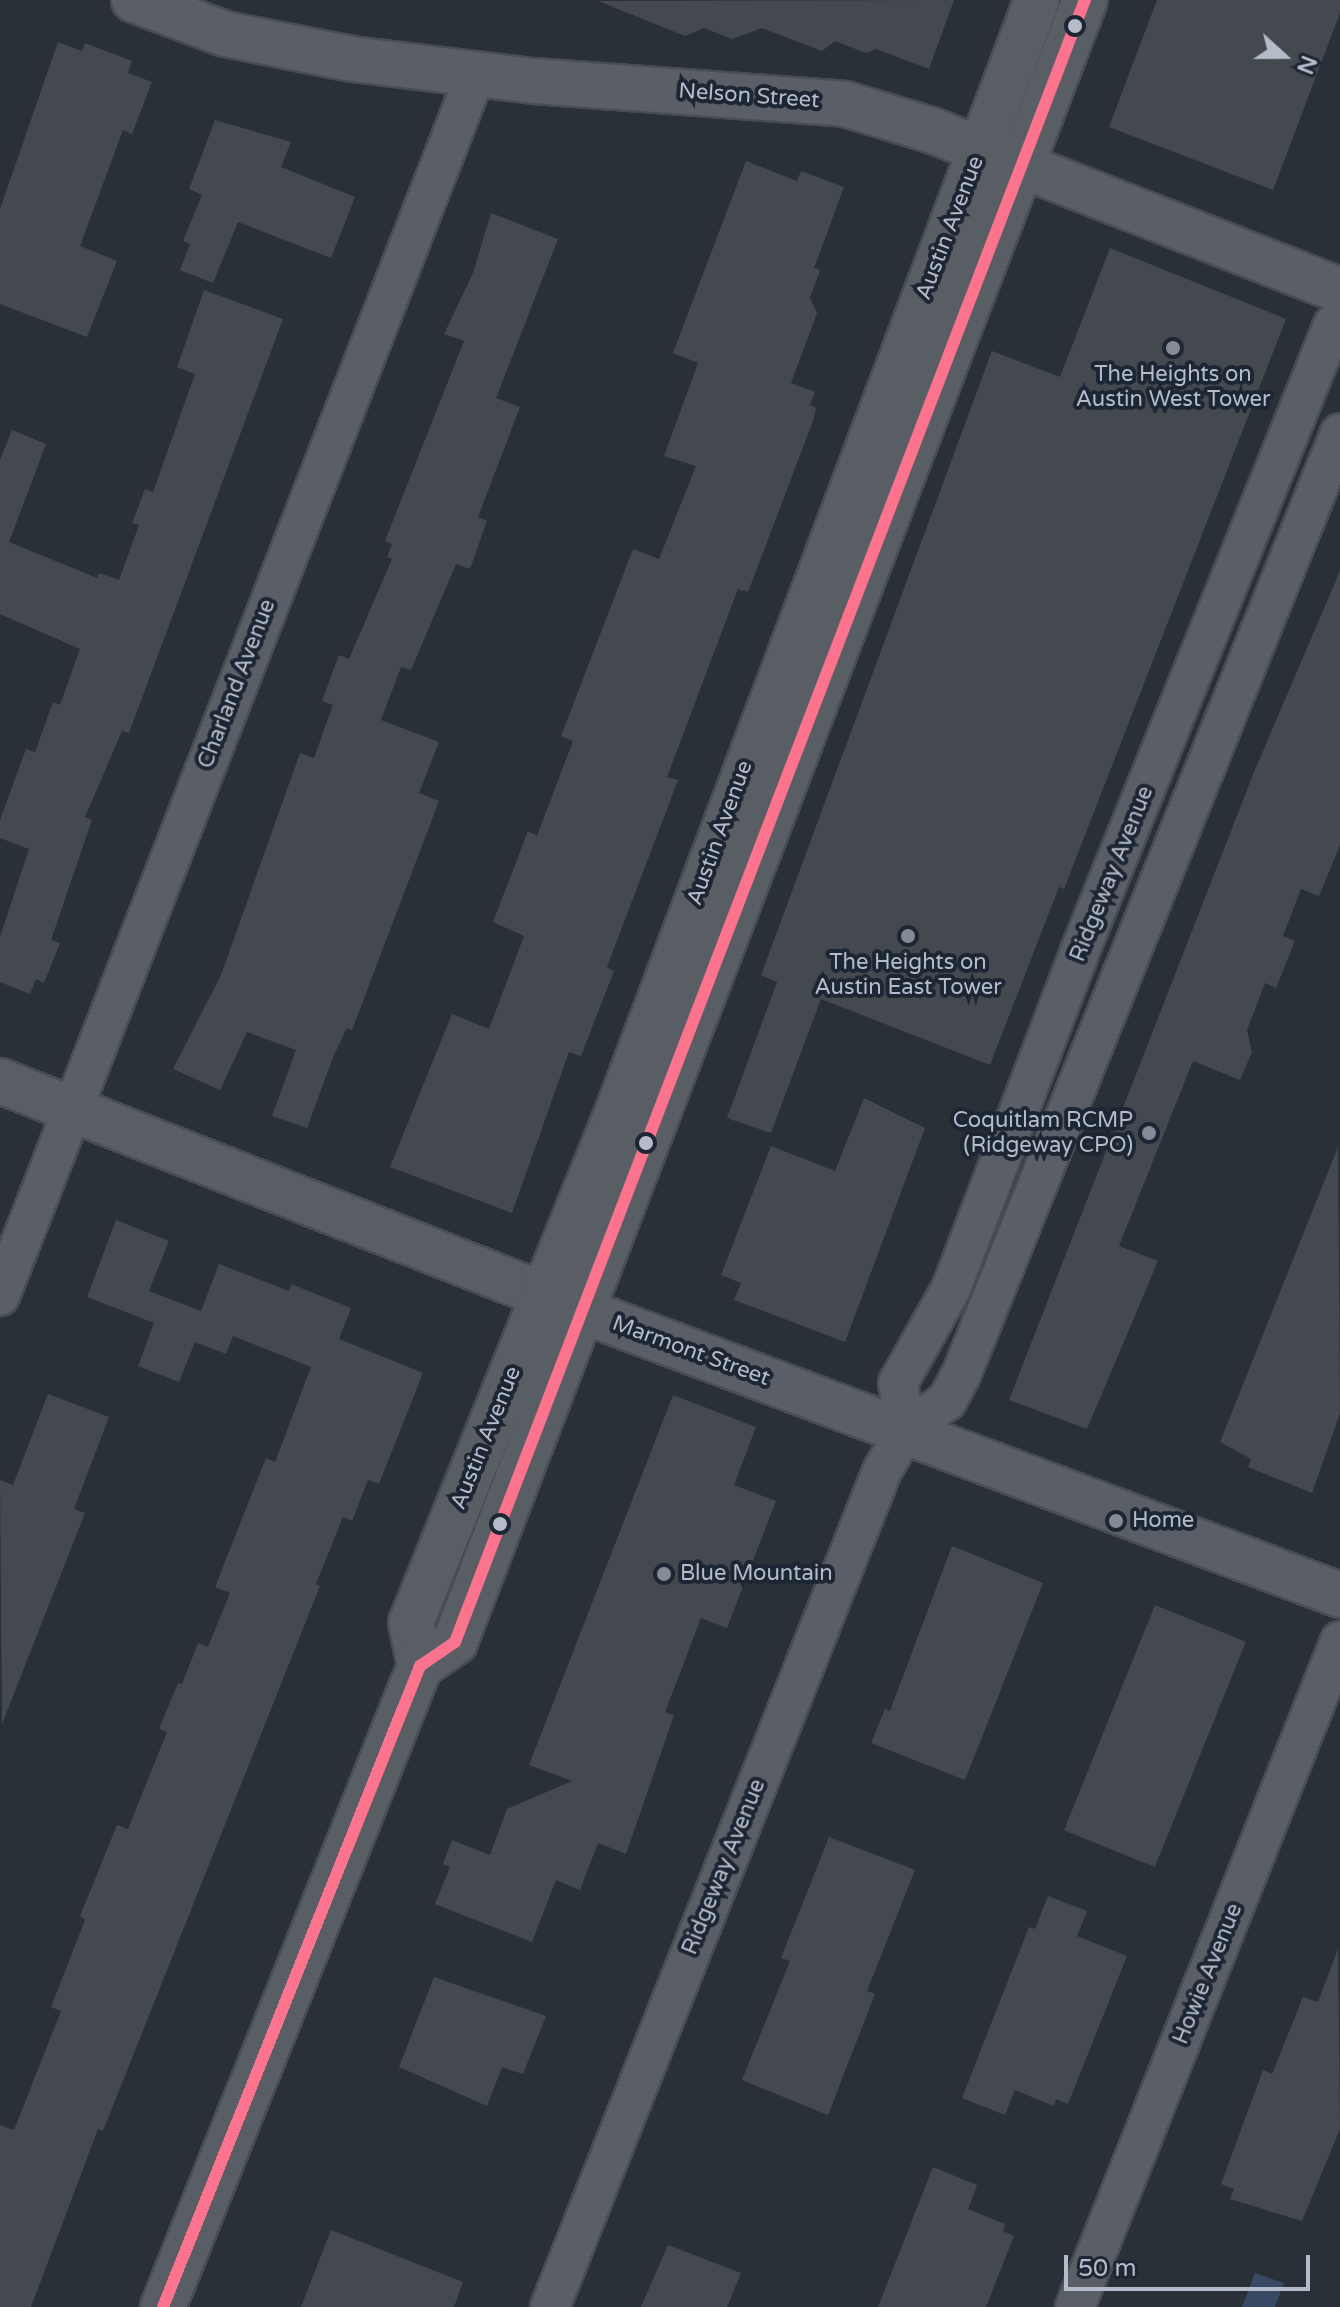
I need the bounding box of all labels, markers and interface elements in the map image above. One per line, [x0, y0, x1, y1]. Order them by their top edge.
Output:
north arrow [1244, 16, 1324, 96]
unlabelled marker [1067, 18, 1083, 34]
text: N [1291, 52, 1322, 78]
street label: Nelson Street [678, 78, 820, 114]
street label: Austin Avenue [910, 152, 990, 304]
marker: The Heights on Austin West Tower [1164, 339, 1182, 357]
place label: The Heights on Austin West Tower [1076, 361, 1270, 412]
street label: Charland Avenue [193, 596, 281, 772]
street label: Austin Avenue [682, 757, 758, 909]
street label: Ridgeway Avenue [1065, 782, 1159, 966]
marker: The Heights on Austin East Tower [899, 927, 917, 945]
place label: The Heights on Austin East Tower [814, 949, 1002, 1000]
place label: Coquitlam RCMP (Ridgeway CPO) [953, 1107, 1133, 1158]
marker: Coquitlam RCMP (Ridgeway CPO) [1140, 1124, 1158, 1142]
unlabelled marker [638, 1135, 654, 1151]
street label: Marmont Street [609, 1310, 773, 1392]
street label: Austin Avenue [445, 1363, 527, 1513]
place label: Home [1132, 1508, 1194, 1534]
marker: Home [1107, 1512, 1125, 1530]
unlabelled marker [492, 1516, 508, 1532]
place label: Blue Mountain [680, 1561, 833, 1587]
marker: Blue Mountain [655, 1565, 673, 1583]
street label: Ridgeway Avenue [677, 1775, 771, 1959]
street label: Howie Avenue [1168, 1900, 1248, 2048]
scale bar [1068, 2239, 1314, 2289]
text: 50 m [1078, 2254, 1136, 2283]

